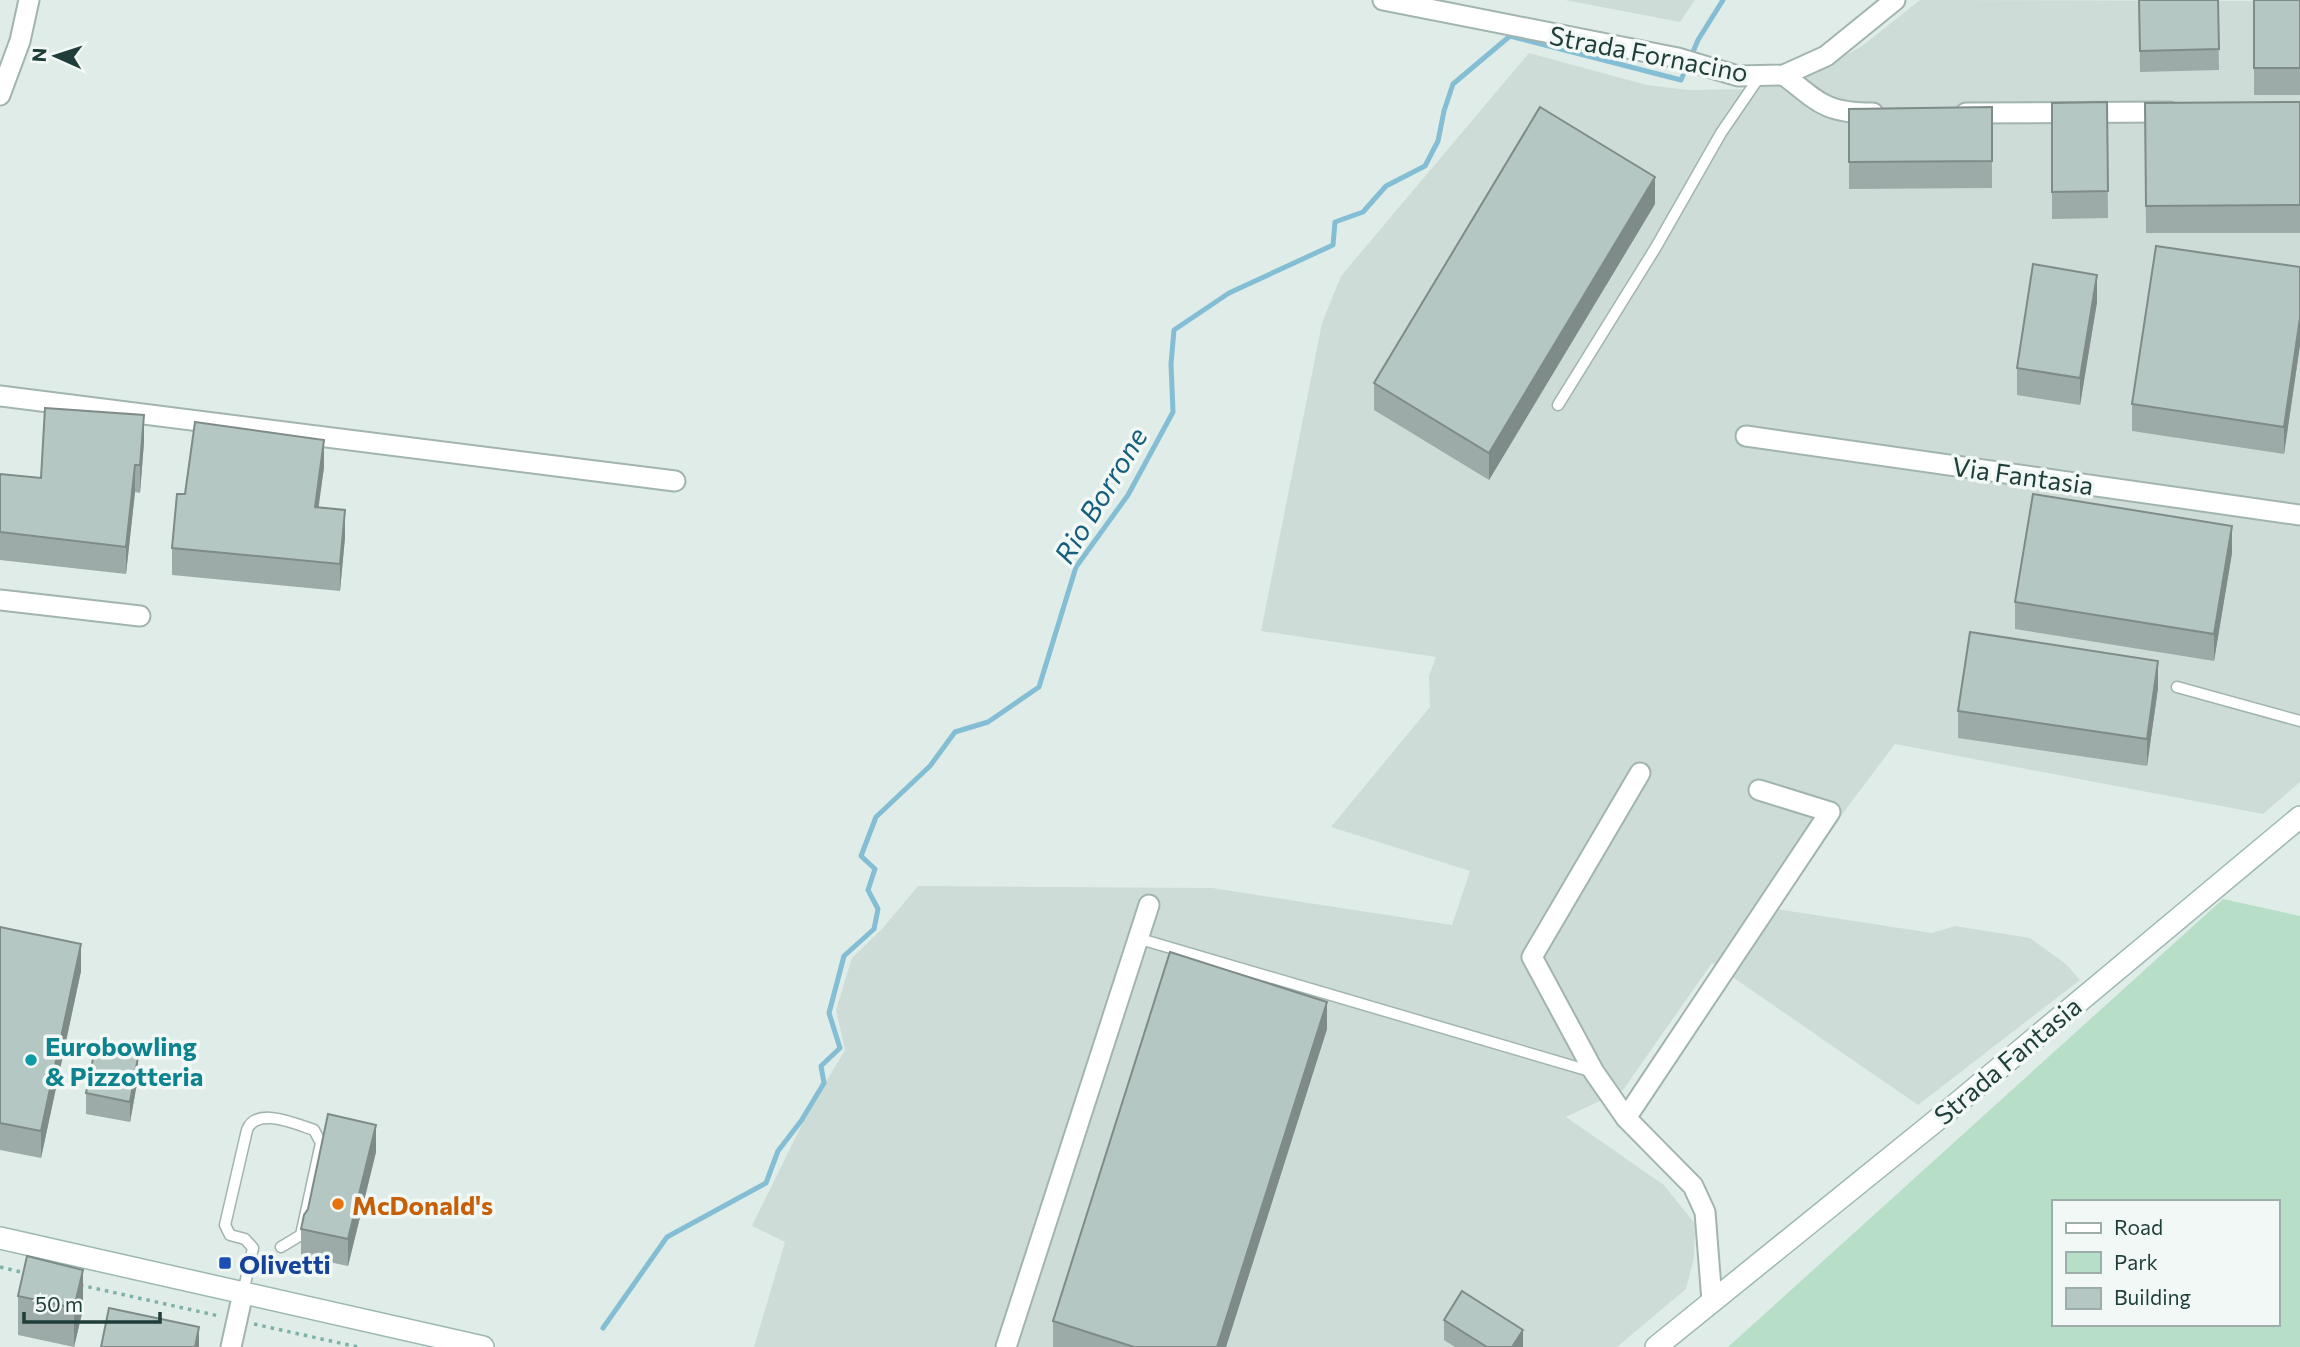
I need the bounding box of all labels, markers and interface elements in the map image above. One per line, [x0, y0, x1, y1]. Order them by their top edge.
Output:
street label: Strada Fornacino [1547, 19, 1751, 87]
north arrow [21, 21, 91, 91]
text: N [27, 47, 50, 63]
water label: Rio Borrone [1046, 421, 1154, 569]
street label: Via Fantasia [1950, 450, 2096, 500]
street label: Strada Fantasia [1927, 990, 2087, 1130]
place label: Eurobowling & Pizzotteria [45, 1030, 203, 1091]
marker: Eurobowling & Pizzotteria [23, 1052, 39, 1068]
place label: McDonald's [352, 1189, 493, 1220]
marker: McDonald's [330, 1196, 346, 1212]
legend [2052, 1200, 2279, 1326]
text: Road [2114, 1214, 2163, 1239]
place label: Olivetti [239, 1248, 331, 1279]
text: Park [2114, 1249, 2158, 1274]
marker: Olivetti [217, 1255, 233, 1271]
scale bar [24, 1280, 161, 1324]
text: Building [2114, 1284, 2191, 1309]
text: 50 m [35, 1291, 83, 1316]

